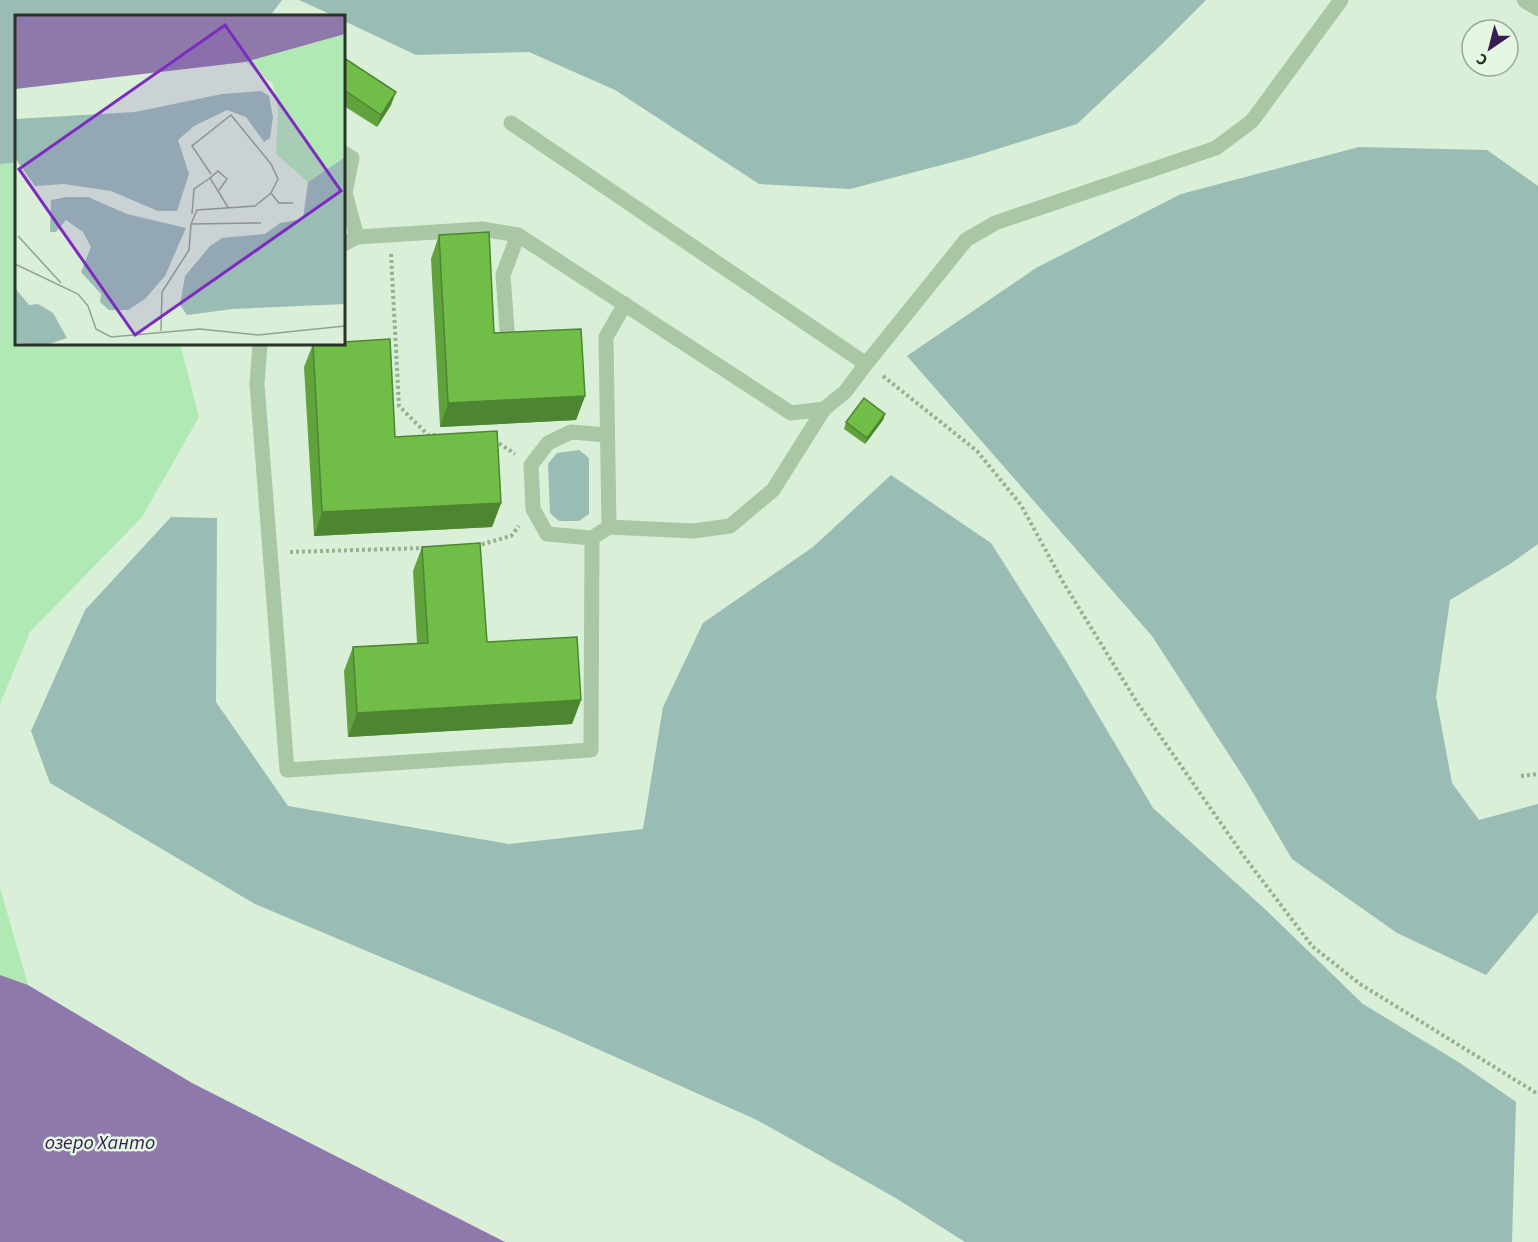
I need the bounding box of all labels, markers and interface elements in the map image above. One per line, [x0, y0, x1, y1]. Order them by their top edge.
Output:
inset map [15, 15, 345, 345]
north arrow [1460, 18, 1520, 78]
text: С [1472, 48, 1492, 71]
water label: озеро Ханто [45, 1129, 155, 1157]

